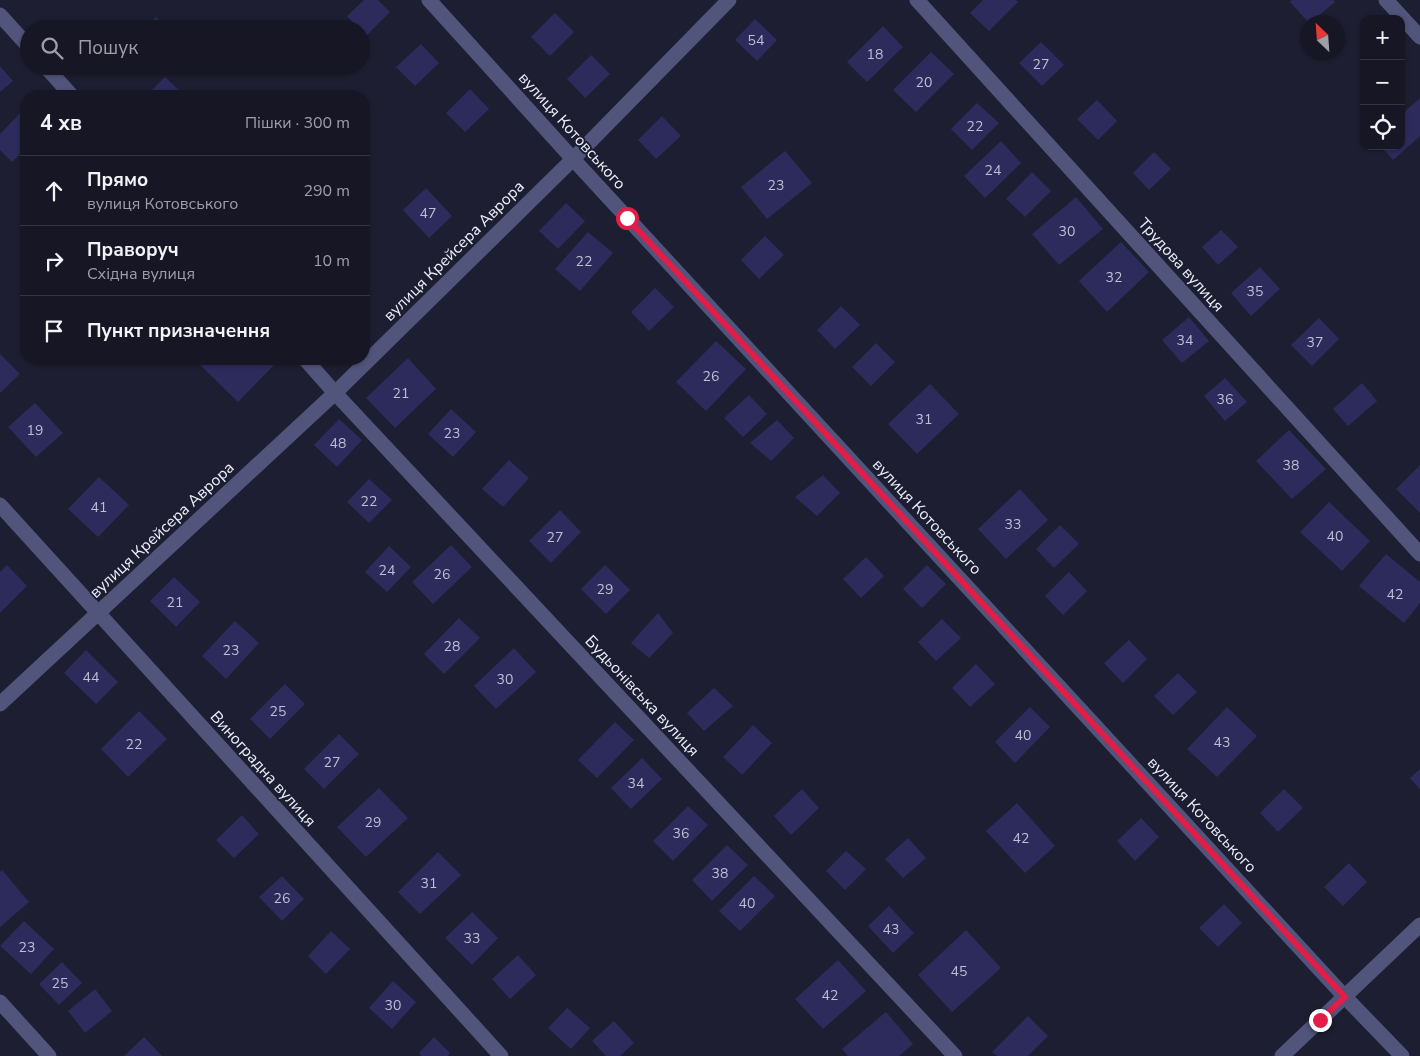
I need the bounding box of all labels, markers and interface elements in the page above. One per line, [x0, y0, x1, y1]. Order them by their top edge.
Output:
north arrow [1300, 15, 1345, 60]
map controls [1360, 15, 1405, 150]
button: + [1360, 15, 1405, 60]
search box [20, 20, 370, 75]
house number: 54 [748, 31, 764, 50]
icon: search [38, 34, 66, 62]
text: Пошук [78, 35, 138, 61]
house number: 18 [867, 45, 883, 64]
house number: 27 [1033, 55, 1049, 74]
button: − [1360, 60, 1405, 105]
street label: вулиця Котовського [513, 67, 631, 195]
house number: 20 [916, 73, 932, 92]
button: locate [1360, 105, 1405, 150]
text: 4 хв [40, 109, 82, 137]
text: Пішки · 300 m [245, 112, 350, 134]
house number: 22 [967, 117, 983, 136]
house number: 24 [985, 161, 1001, 180]
text: Прямо [87, 167, 148, 193]
street label: вулиця Крейсера Аврора [379, 176, 529, 326]
house number: 23 [768, 176, 784, 195]
icon: ahead [40, 177, 68, 205]
text: 290 m [303, 180, 350, 202]
text: вулиця Котовського [87, 193, 238, 215]
house number: 47 [420, 204, 436, 223]
route start [616, 207, 639, 230]
street label: Трудова вулиця [1133, 213, 1229, 317]
house number: 30 [1059, 222, 1075, 241]
text: Праворуч [87, 237, 179, 263]
icon: right [40, 247, 68, 275]
text: 10 m [313, 250, 350, 272]
house number: 22 [576, 252, 592, 271]
text: Східна вулиця [87, 263, 195, 285]
house number: 32 [1106, 268, 1122, 287]
house number: 35 [1247, 282, 1263, 301]
icon: arrive [40, 317, 68, 345]
text: Пункт призначення [87, 318, 270, 344]
house number: 34 [1177, 331, 1193, 350]
house number: 37 [1307, 333, 1323, 352]
house number: 26 [703, 367, 719, 386]
house number: 21 [393, 384, 409, 403]
house number: 36 [1217, 390, 1233, 409]
house number: 31 [916, 410, 932, 429]
house number: 19 [27, 421, 43, 440]
house number: 23 [444, 424, 460, 443]
house number: 48 [330, 434, 346, 453]
street label: вулиця Котовського [867, 454, 987, 580]
house number: 38 [1283, 456, 1299, 475]
street label: вулиця Крейсера Аврора [85, 457, 239, 603]
house number: 22 [361, 492, 377, 511]
house number: 41 [91, 498, 107, 517]
house number: 33 [1005, 515, 1021, 534]
house number: 40 [1327, 527, 1343, 546]
house number: 27 [547, 528, 563, 547]
house number: 24 [379, 561, 395, 580]
house number: 26 [434, 565, 450, 584]
house number: 29 [597, 580, 613, 599]
house number: 42 [1387, 585, 1403, 604]
house number: 21 [167, 593, 183, 612]
street label: Будьонівська вулиця [580, 631, 704, 761]
house number: 28 [444, 637, 460, 656]
house number: 23 [223, 641, 239, 660]
house number: 44 [83, 668, 99, 687]
house number: 30 [497, 670, 513, 689]
house number: 25 [270, 702, 286, 721]
street label: Виноградна вулиця [205, 706, 321, 832]
house number: 40 [1015, 726, 1031, 745]
house number: 43 [1214, 733, 1230, 752]
house number: 22 [126, 735, 142, 754]
street label: вулиця Котовського [1142, 752, 1262, 878]
house number: 27 [324, 753, 340, 772]
house number: 34 [628, 774, 644, 793]
house number: 29 [365, 813, 381, 832]
house number: 36 [673, 824, 689, 843]
house number: 42 [1013, 829, 1029, 848]
house number: 38 [712, 864, 728, 883]
house number: 31 [421, 874, 437, 893]
house number: 26 [274, 889, 290, 908]
house number: 40 [739, 894, 755, 913]
house number: 43 [883, 920, 899, 939]
house number: 33 [464, 929, 480, 948]
house number: 23 [19, 938, 35, 957]
house number: 45 [951, 962, 967, 981]
house number: 25 [52, 974, 68, 993]
house number: 42 [822, 986, 838, 1005]
house number: 30 [385, 996, 401, 1015]
route end [1309, 1009, 1332, 1032]

